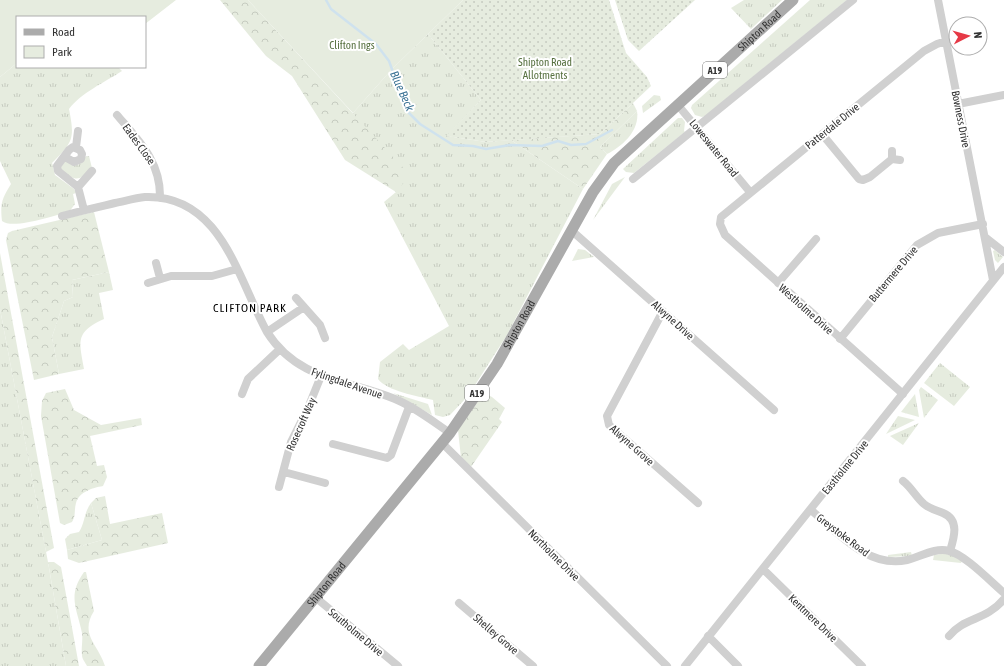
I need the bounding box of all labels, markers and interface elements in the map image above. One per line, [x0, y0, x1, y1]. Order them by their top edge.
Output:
street label: Shipton Road [735, 8, 783, 53]
legend [16, 16, 146, 68]
north arrow [948, 16, 988, 56]
text: Road [52, 25, 75, 39]
text: N [972, 31, 984, 39]
park label: Clifton Ings [329, 39, 375, 51]
text: Park [52, 45, 73, 59]
park label: Shipton Road Allotments [518, 56, 572, 81]
road number: A19 [703, 62, 727, 78]
water label: Blue Beck [387, 69, 417, 114]
street label: Bowness Drive [950, 89, 972, 149]
street label: Patterdale Drive [803, 101, 861, 151]
street label: Loweswater Road [687, 117, 741, 179]
street label: Eades Close [120, 121, 158, 167]
street label: Buttermere Drive [866, 244, 920, 304]
street label: Westholme Drive [776, 281, 836, 337]
street label: Shipton Road [501, 298, 537, 351]
street label: Alwyne Drive [649, 298, 697, 342]
district label: CLIFTON PARK [213, 301, 287, 315]
street label: Fylingdale Avenue [310, 365, 384, 401]
road number: A19 [465, 385, 489, 401]
street label: Rosecroft Way [284, 395, 318, 452]
street label: Alwyne Grove [608, 422, 656, 468]
street label: Eastholme Drive [820, 438, 870, 496]
street label: Greystoke Road [814, 511, 872, 559]
street label: Northolme Drive [526, 527, 582, 583]
street label: Shipton Road [304, 559, 348, 609]
street label: Kentmere Drive [786, 592, 840, 644]
street label: Southolme Drive [326, 606, 386, 658]
street label: Shelley Grove [471, 611, 521, 657]

